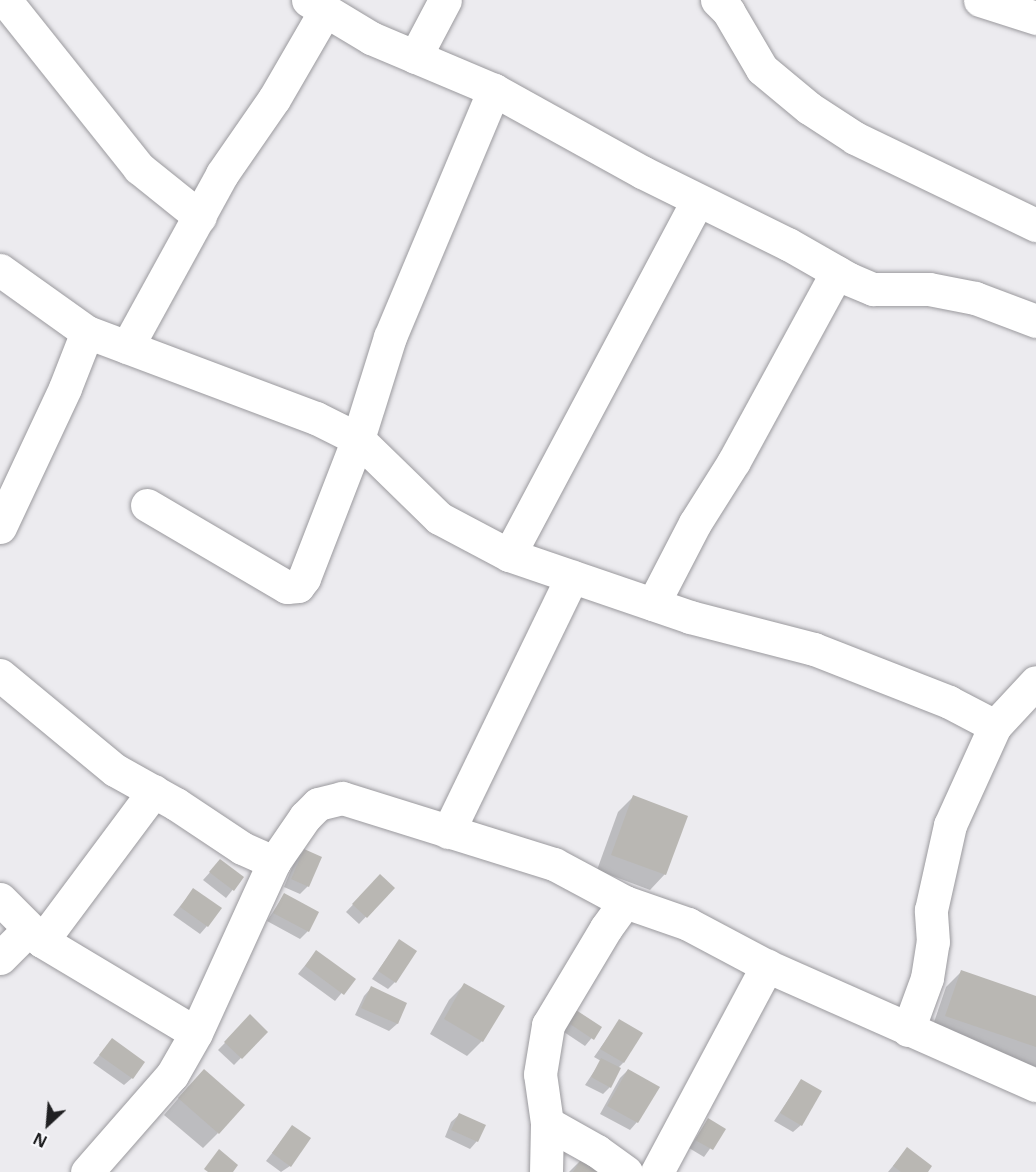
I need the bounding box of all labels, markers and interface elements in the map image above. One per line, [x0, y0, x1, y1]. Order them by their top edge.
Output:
north arrow [18, 1094, 78, 1154]
text: N [29, 1127, 51, 1153]

